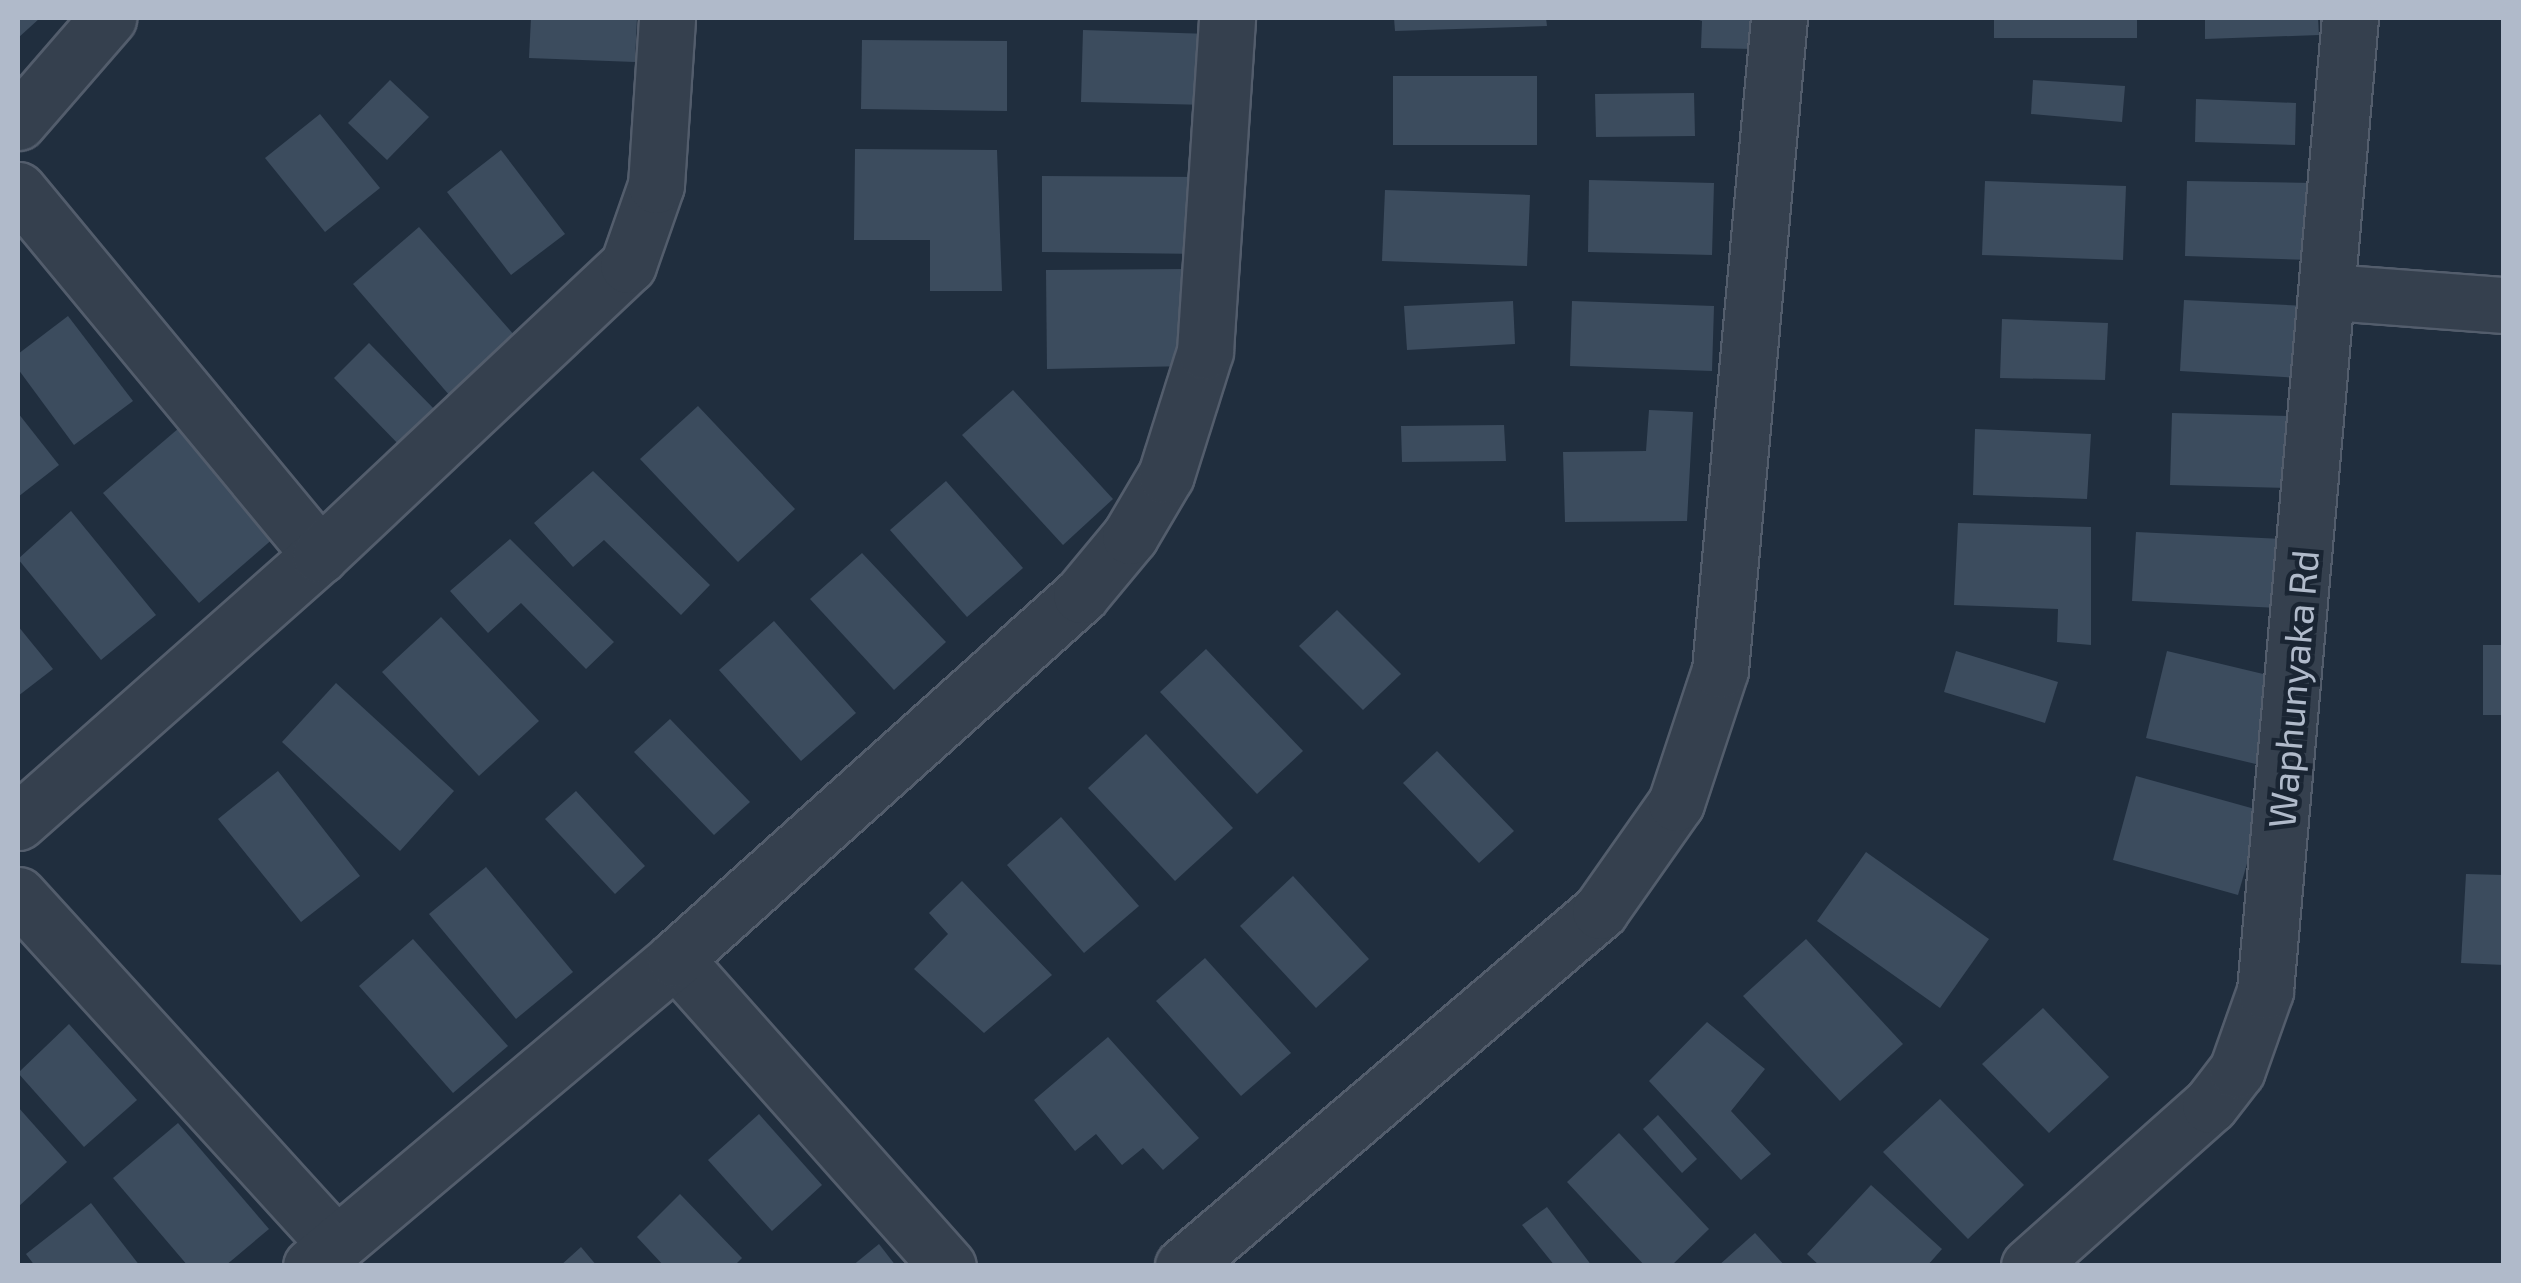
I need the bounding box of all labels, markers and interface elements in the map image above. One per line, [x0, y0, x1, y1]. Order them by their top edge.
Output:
street label: Waphunyaka Rd [2258, 548, 2328, 830]

